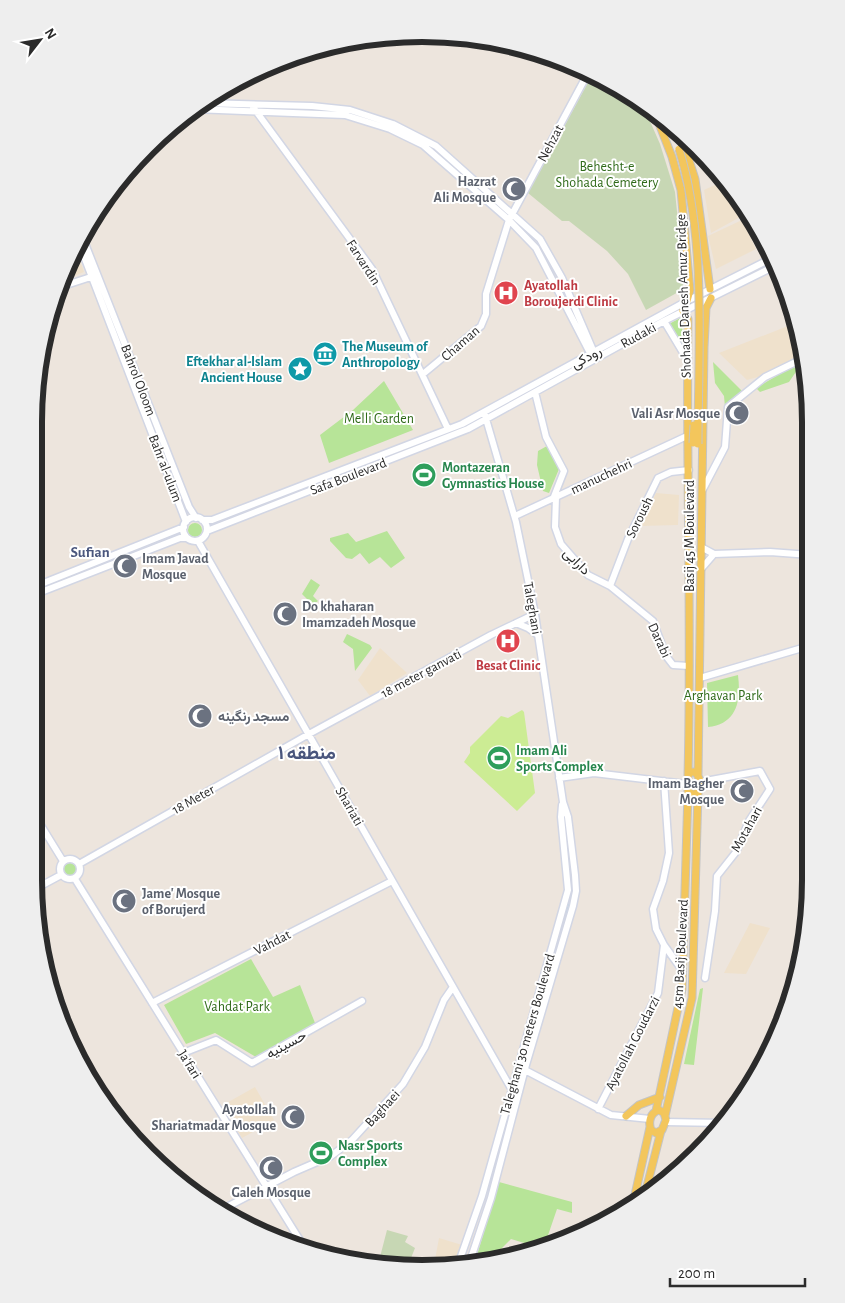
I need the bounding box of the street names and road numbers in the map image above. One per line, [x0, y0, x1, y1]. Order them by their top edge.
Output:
street label: Nehzat [535, 122, 567, 164]
street label: Shohada Danesh Amuz Bridge [674, 214, 694, 378]
street label: Farvardin [343, 237, 383, 288]
street label: Rudaki [618, 321, 659, 351]
street label: Chaman [439, 324, 482, 364]
street label: Bahrol Oloom [118, 343, 158, 418]
street label: رودکی [569, 344, 605, 373]
street label: Bahr al-ulum [146, 433, 184, 504]
street label: Safa Boulevard [308, 456, 389, 498]
street label: manuchehri [569, 457, 634, 497]
street label: Basij 45 M Boulevard [683, 480, 697, 592]
street label: Soroush [624, 495, 656, 540]
street label: دارابی [559, 546, 593, 579]
street label: Taleghani [521, 581, 544, 636]
street label: Darabi [645, 621, 673, 660]
street label: 18 meter ganvati [379, 647, 464, 701]
street label: 18 Meter [170, 782, 218, 817]
street label: Shariati [332, 785, 366, 828]
street label: Motahari [729, 804, 765, 855]
street label: 45m Basij Boulevard [671, 899, 691, 1009]
street label: Vahdat [252, 928, 294, 958]
street label: Taleghani 30 meters Boulevard [498, 952, 558, 1116]
street label: Ayatollah Goudarzi [603, 994, 663, 1093]
street label: حسینیه [264, 1028, 309, 1062]
street label: Ja'fari [175, 1048, 203, 1081]
street label: Baghaei [363, 1087, 403, 1130]

